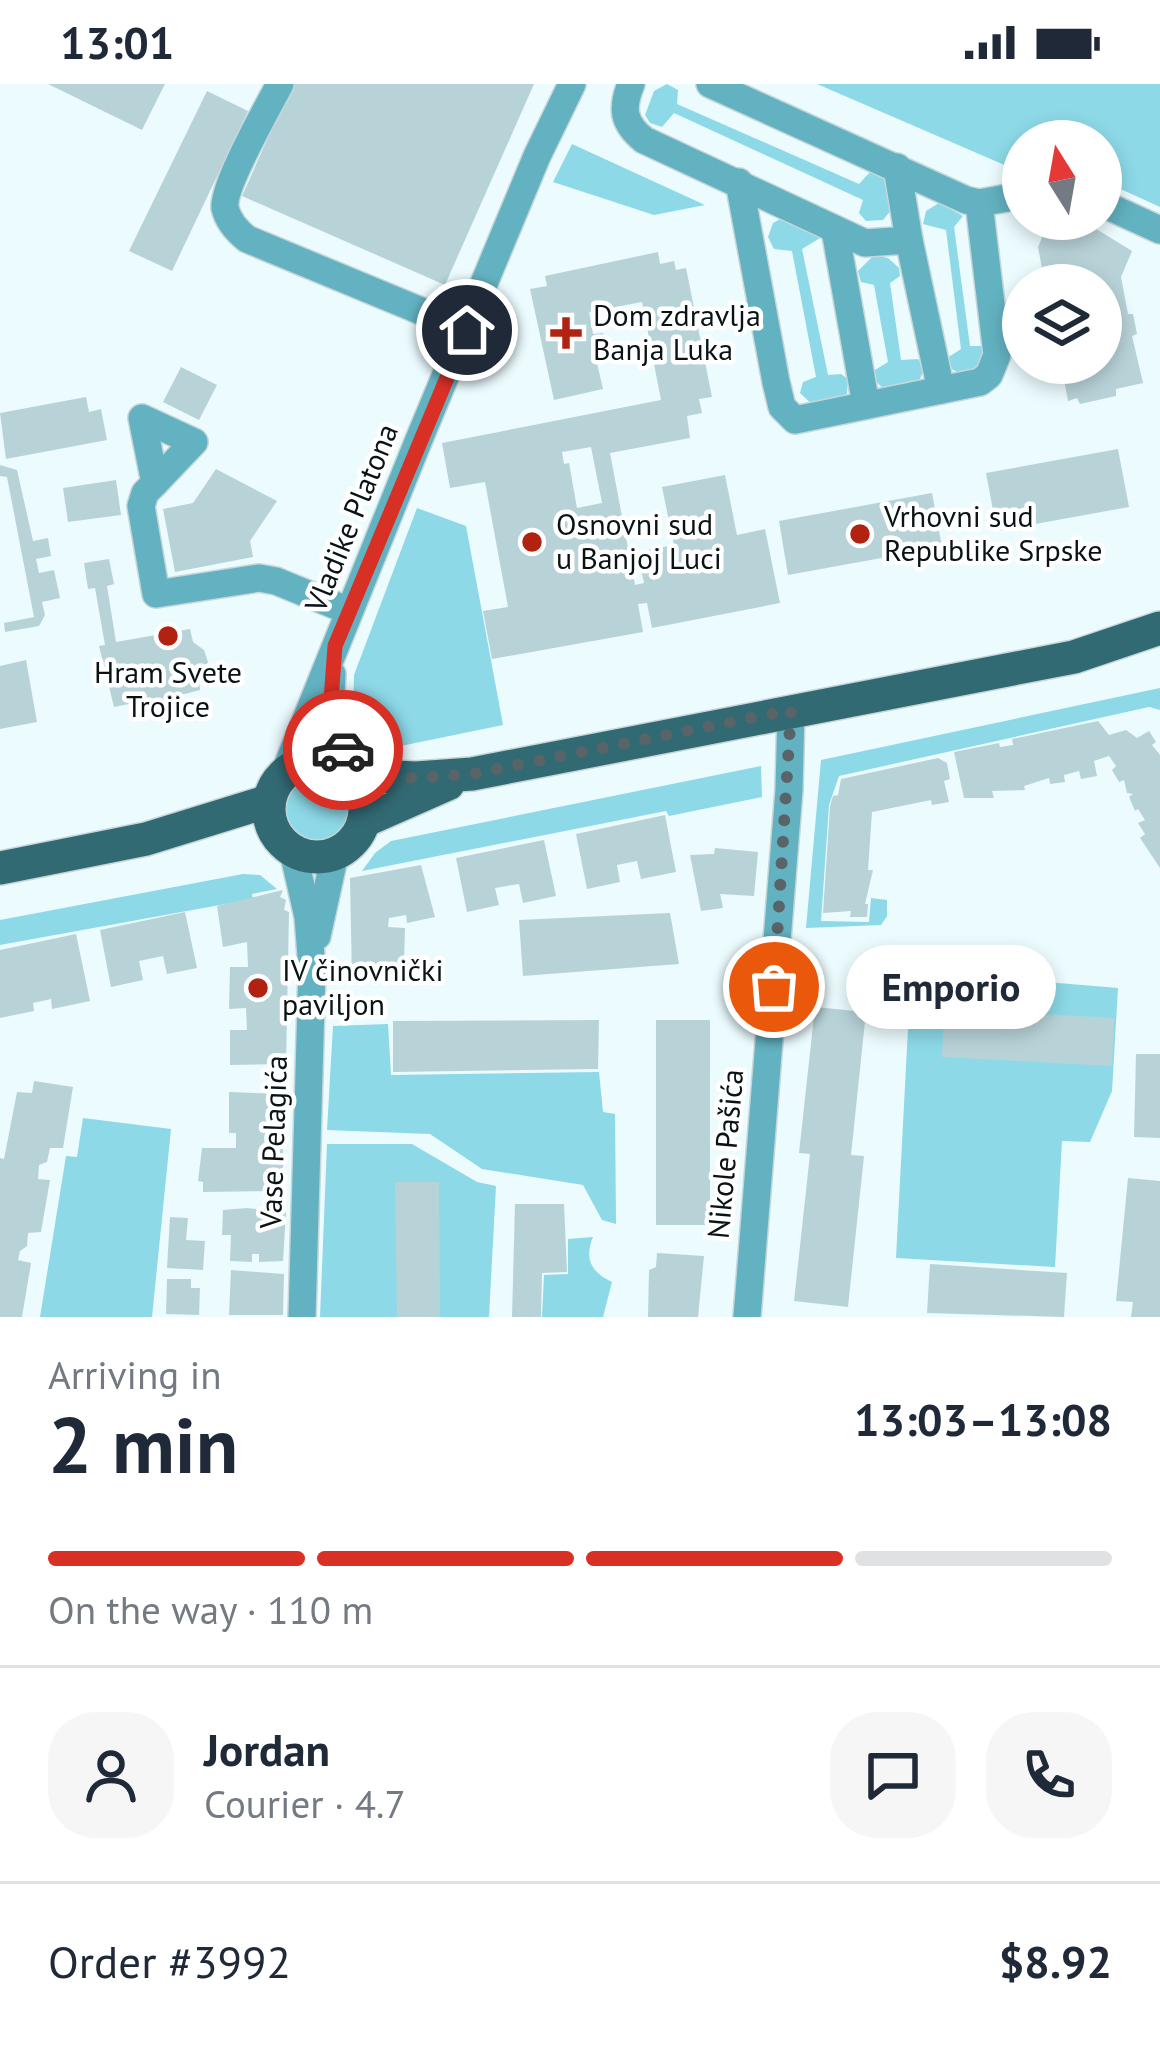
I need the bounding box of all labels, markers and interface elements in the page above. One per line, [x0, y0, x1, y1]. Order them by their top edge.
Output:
text: 13:01 [60, 13, 174, 71]
north arrow [1002, 120, 1122, 240]
map controls [1002, 120, 1122, 384]
button: layers [1002, 264, 1122, 384]
pin [416, 279, 518, 381]
place label: Dom zdravlja Banja Luka [593, 295, 761, 368]
icon: home [434, 297, 500, 363]
marker: Dom zdravlja Banja Luka [550, 317, 582, 349]
street label: Vladike Platona [295, 418, 406, 618]
place label: Vrhovni sud Republike Srpske [883, 496, 1103, 569]
place label: Osnovni sud u Banjoj Luci [556, 504, 722, 577]
marker: Vrhovni sud Republike Srpske [847, 521, 873, 547]
marker: Osnovni sud u Banjoj Luci [519, 529, 545, 555]
marker: Hram Svete Trojice [155, 623, 181, 649]
place label: Hram Svete Trojice [94, 652, 242, 725]
courier [283, 690, 403, 810]
icon: car [310, 717, 376, 783]
pin [723, 936, 825, 1038]
callout: Emporio [846, 945, 1056, 1029]
place label: IV činovnički paviljon [282, 950, 443, 1023]
icon: bag [741, 954, 807, 1020]
text: Emporio [882, 961, 1020, 1012]
marker: IV činovnički paviljon [245, 975, 271, 1001]
street label: Vase Pelagića [250, 1055, 295, 1230]
street label: Nikole Pašića [698, 1067, 751, 1240]
text: Arriving in [48, 1349, 222, 1400]
text: 13:03–13:08 [854, 1390, 1112, 1448]
text: 2 min [48, 1394, 238, 1495]
text: On the way · 110 m [48, 1584, 373, 1635]
button: person [48, 1712, 174, 1838]
button: chat [830, 1712, 956, 1838]
button: phone [986, 1712, 1112, 1838]
text: Jordan [204, 1720, 330, 1778]
text: Courier · 4.7 [204, 1778, 406, 1829]
text: Order #3992 [48, 1932, 291, 1990]
text: $8.92 [999, 1932, 1112, 1990]

